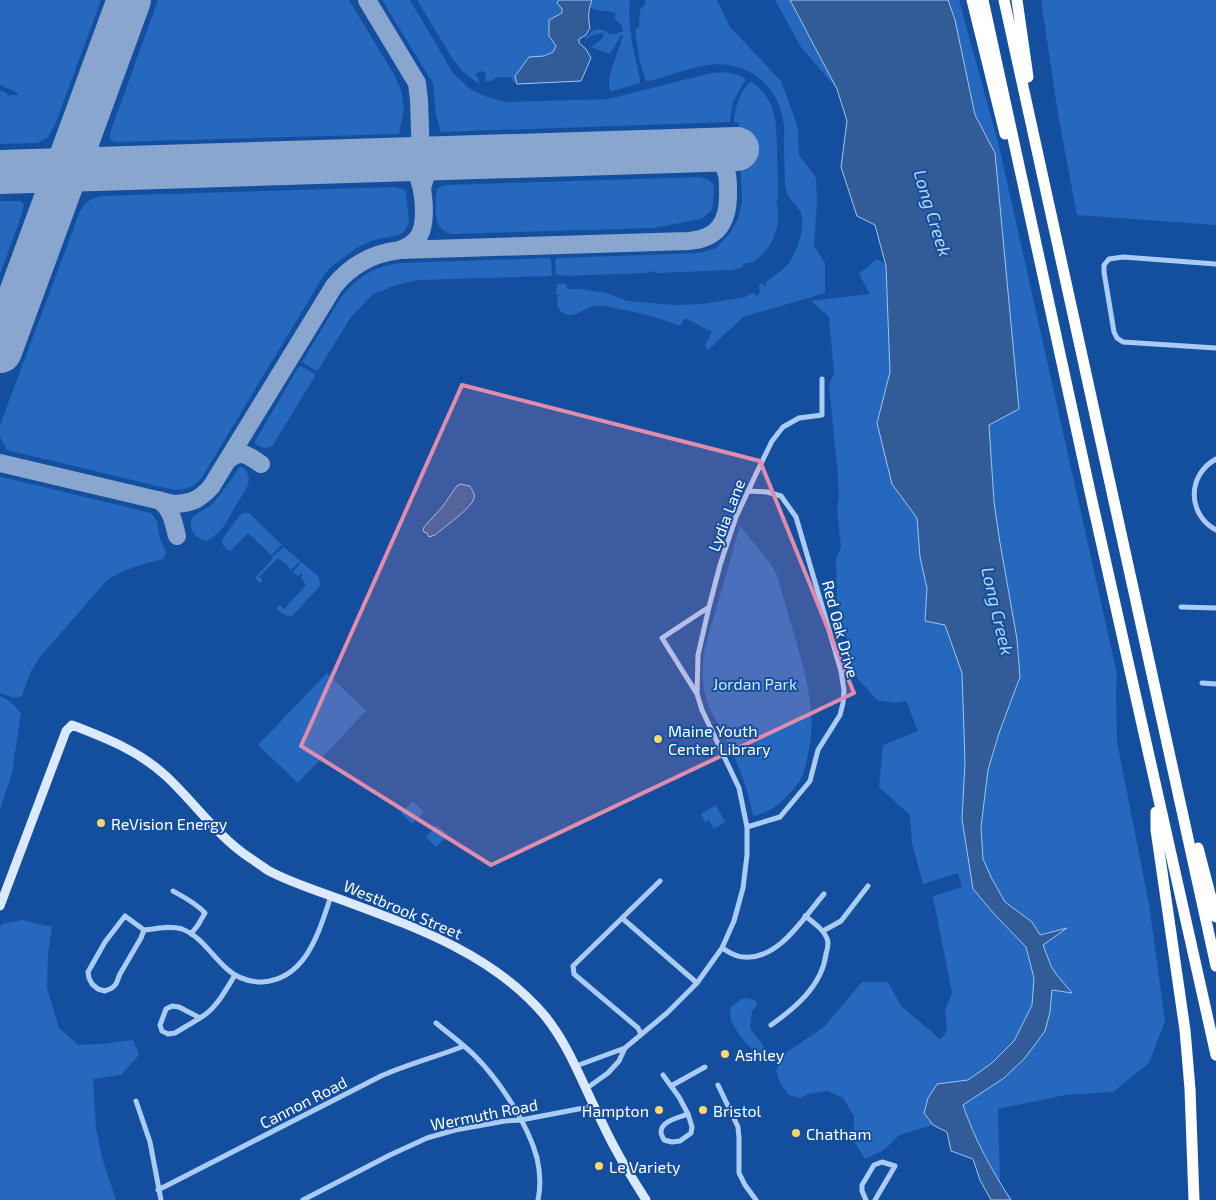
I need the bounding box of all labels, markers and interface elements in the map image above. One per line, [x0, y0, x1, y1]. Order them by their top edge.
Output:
water label: Long Creek [909, 167, 957, 259]
street label: Lydia Lane [704, 476, 748, 554]
water label: Long Creek [977, 565, 1019, 657]
street label: Red Oak Drive [819, 578, 863, 680]
park label: Jordan Park [713, 674, 797, 693]
place label: Maine Youth Center Library [668, 721, 771, 758]
marker: Maine Youth Center Library [652, 733, 664, 745]
place label: ReVision Energy [111, 814, 228, 833]
marker: ReVision Energy [95, 817, 107, 829]
street label: Westbrook Street [341, 875, 465, 943]
place label: Ashley [735, 1045, 785, 1064]
marker: Ashley [719, 1048, 731, 1060]
street label: Cannon Road [256, 1072, 350, 1132]
street label: Wermuth Road [429, 1094, 539, 1134]
place label: Hampton [582, 1101, 649, 1120]
place label: Bristol [713, 1101, 762, 1120]
marker: Hampton [653, 1104, 665, 1116]
marker: Bristol [697, 1104, 709, 1116]
place label: Chatham [806, 1124, 871, 1143]
marker: Chatham [790, 1127, 802, 1139]
place label: Le Variety [609, 1157, 681, 1176]
marker: Le Variety [593, 1160, 605, 1172]

